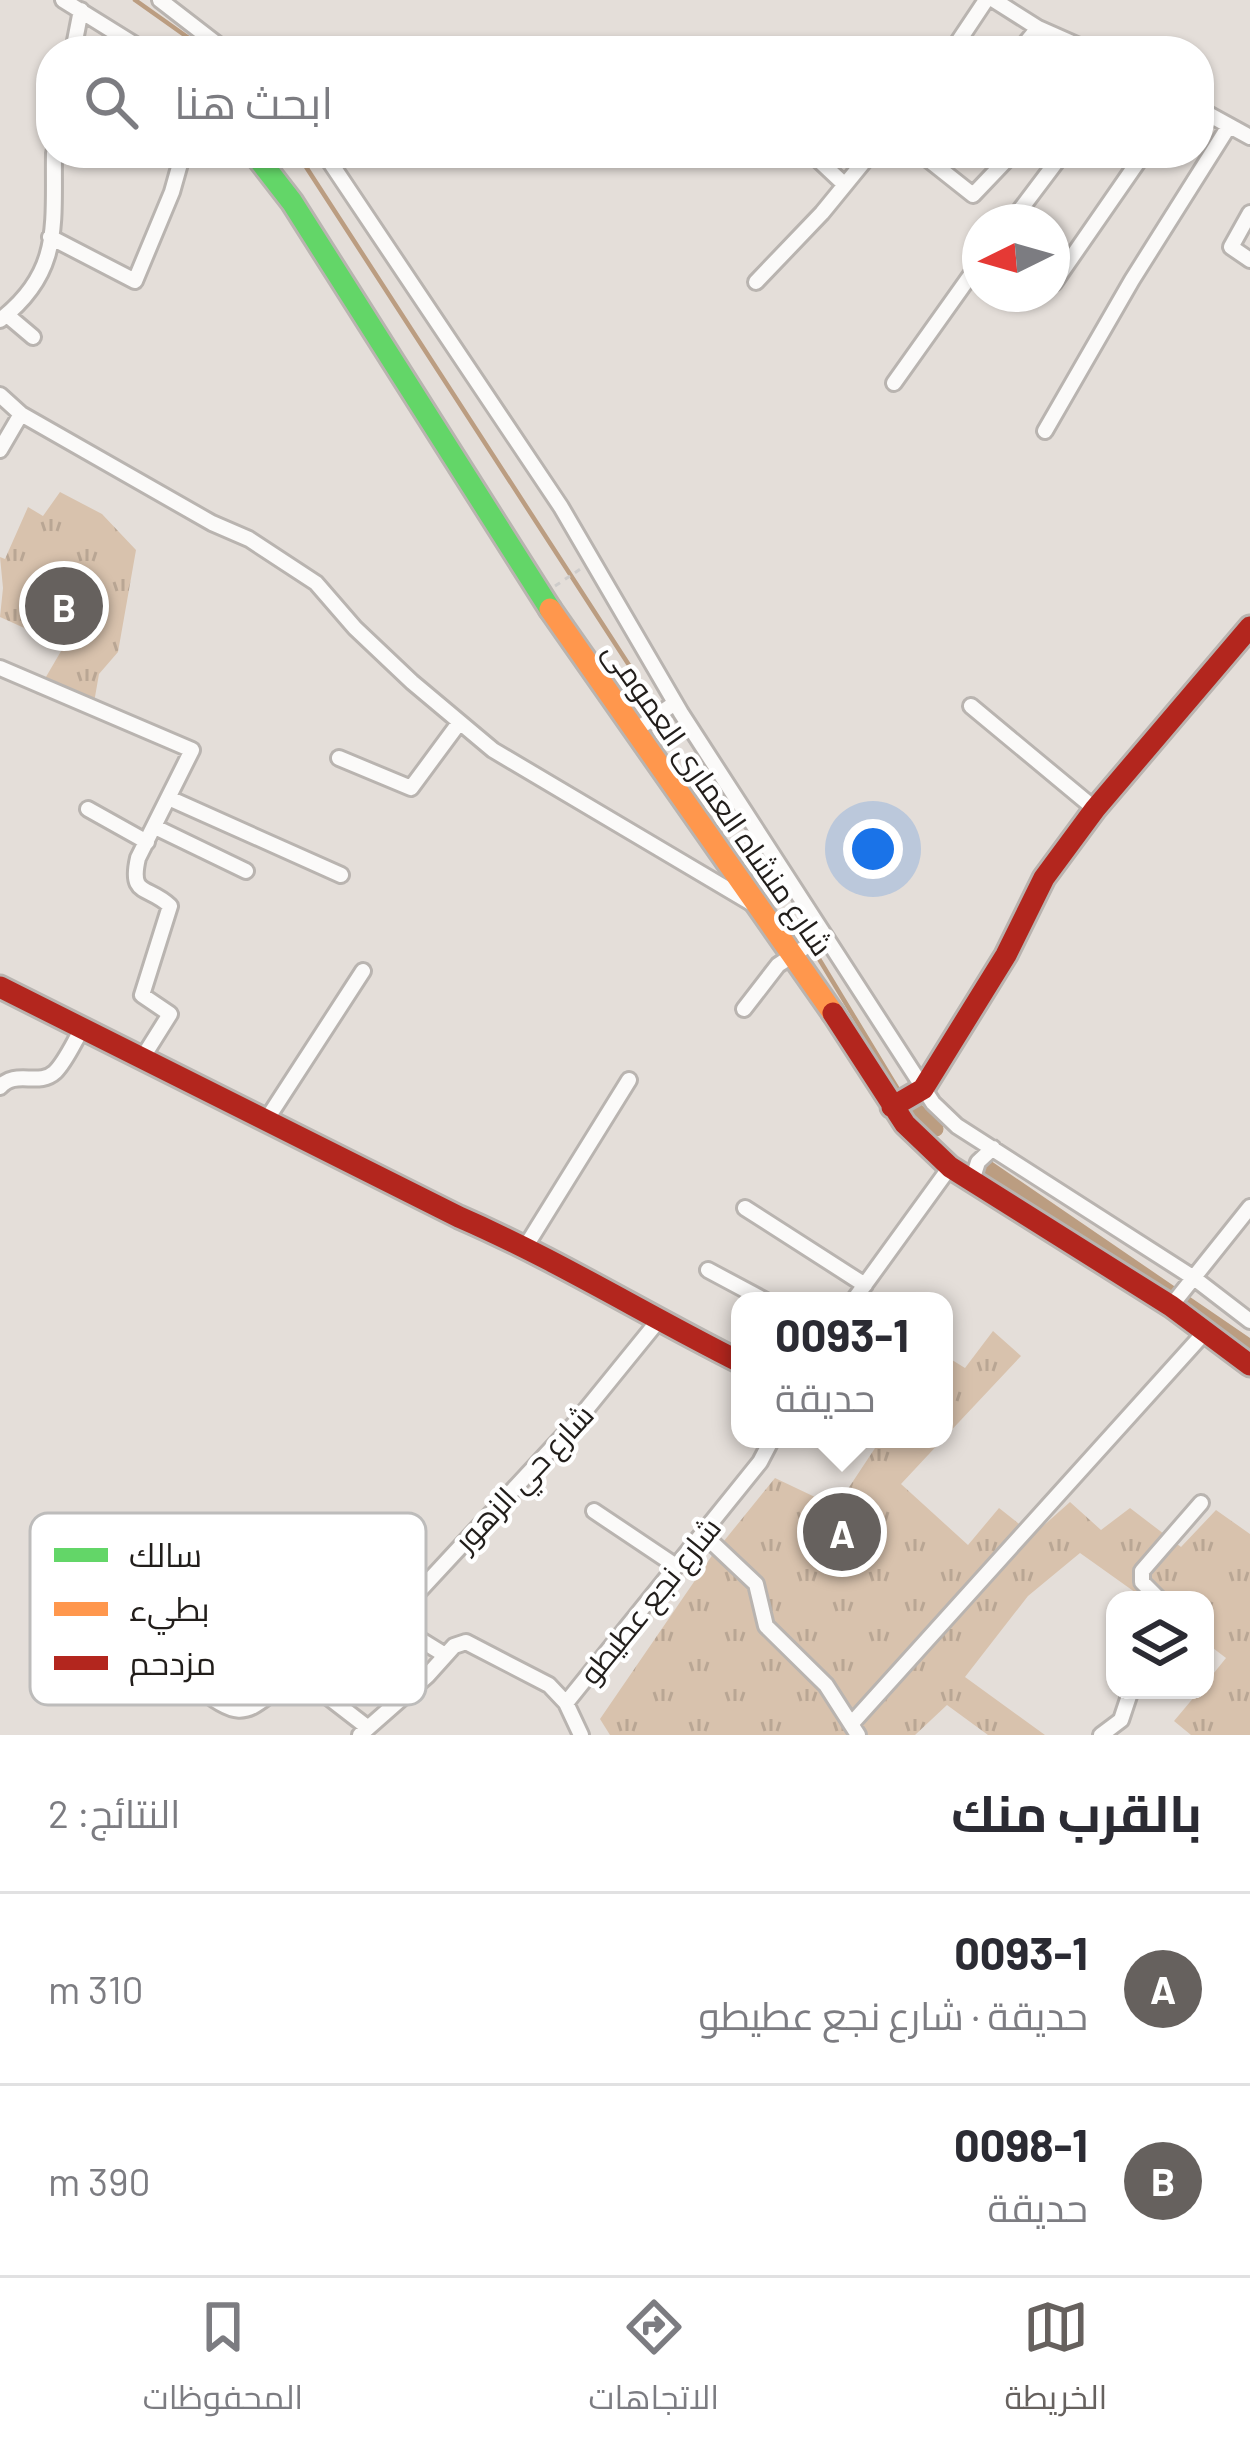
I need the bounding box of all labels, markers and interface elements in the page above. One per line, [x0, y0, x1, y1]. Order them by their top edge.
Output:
search box [36, 36, 1214, 168]
icon: search [78, 69, 144, 135]
text: ابحث هنا [174, 74, 333, 128]
north arrow [962, 204, 1070, 312]
pin: B [25, 561, 103, 651]
street label: شارع منشاه العمارى العمومى [594, 634, 841, 964]
your location [843, 819, 903, 879]
popup [731, 1292, 953, 1448]
text: 0093-1 [775, 1307, 909, 1361]
text: حديقة [775, 1373, 875, 1420]
street label: شارع حي الزهور [444, 1396, 605, 1564]
pin: A [803, 1487, 881, 1577]
street label: شارع نجع عطيطو [571, 1509, 730, 1693]
legend [30, 1513, 426, 1705]
text: سالك [129, 1534, 202, 1574]
text: بطيء [129, 1588, 210, 1635]
map controls [1106, 1591, 1214, 1699]
button: layers [1106, 1591, 1214, 1699]
text: مزدحم [129, 1642, 216, 1686]
text: بالقرب منك [951, 1781, 1202, 1842]
text: النتائج: 2 [48, 1789, 181, 1836]
text: 0093-1 [954, 1925, 1088, 1979]
text: 310 m [48, 1965, 144, 2012]
text: A [1150, 1965, 1176, 2012]
text: حديقة · شارع نجع عطيطو [699, 1991, 1088, 2038]
text: 0098-1 [954, 2117, 1088, 2171]
text: 390 m [48, 2157, 151, 2204]
text: B [1151, 2157, 1175, 2204]
text: حديقة [988, 2183, 1088, 2230]
tab: المحفوظات [143, 2294, 303, 2428]
tab: الاتجاهات [589, 2294, 719, 2428]
tab: الخريطة [1004, 2294, 1107, 2428]

